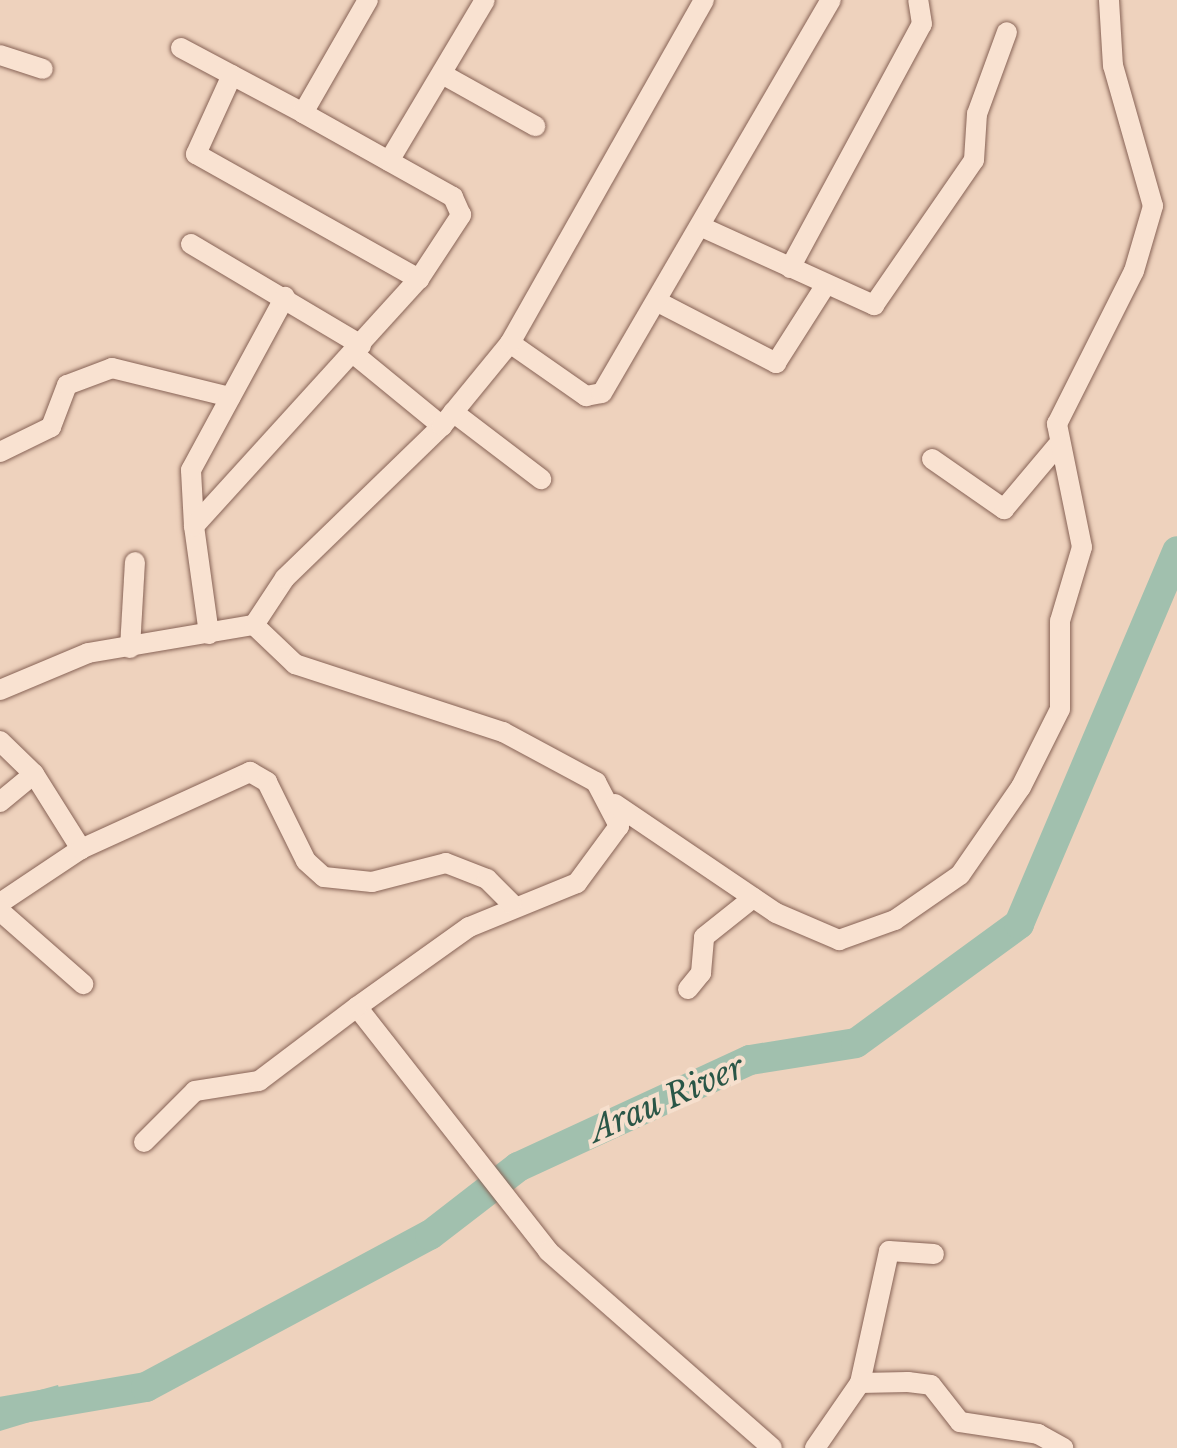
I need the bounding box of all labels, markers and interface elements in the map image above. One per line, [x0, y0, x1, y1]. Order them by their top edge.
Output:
water label: Arau River [583, 1048, 751, 1150]

